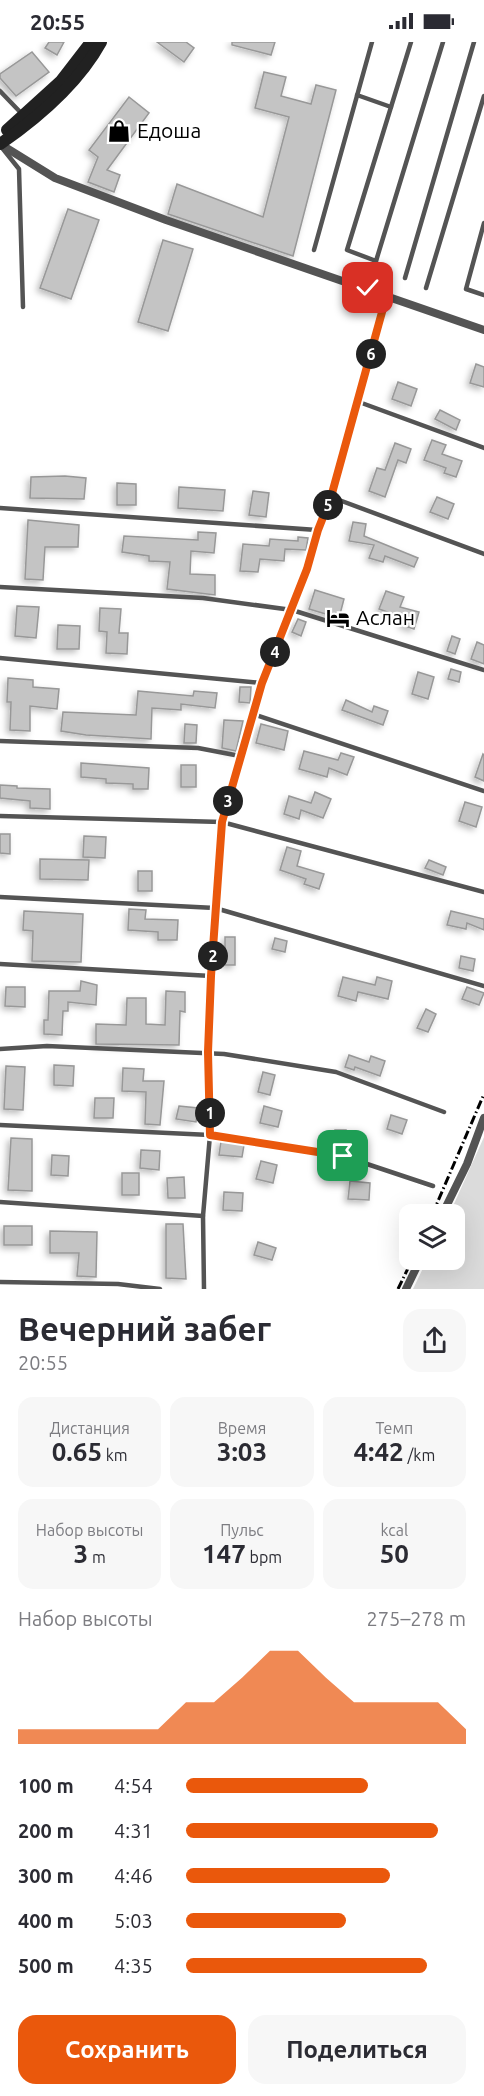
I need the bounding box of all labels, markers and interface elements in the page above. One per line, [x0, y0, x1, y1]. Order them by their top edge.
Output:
text: 20:55 [30, 9, 85, 34]
shop icon: Едоша [106, 118, 132, 144]
place label: Едоша [137, 118, 201, 142]
pin [342, 262, 393, 313]
icon: check [351, 271, 384, 304]
pin: 6 [356, 339, 386, 369]
text: 6 [366, 345, 376, 363]
pin: 5 [313, 490, 343, 520]
text: 5 [323, 496, 333, 514]
hotel icon: Аслан [325, 605, 351, 631]
place label: Аслан [356, 605, 415, 629]
pin: 4 [260, 637, 290, 667]
text: 4 [270, 643, 280, 661]
pin: 3 [213, 786, 243, 816]
text: 3 [223, 792, 233, 810]
pin: 2 [198, 941, 228, 971]
text: 2 [208, 947, 218, 965]
pin: 1 [195, 1098, 225, 1128]
text: 1 [205, 1104, 215, 1122]
pin [317, 1130, 368, 1181]
icon: arrive [326, 1139, 359, 1172]
map controls [399, 1204, 465, 1270]
button: layers [399, 1204, 465, 1270]
button: share [403, 1309, 466, 1372]
text: Вечерний забег [18, 1310, 271, 1347]
text: 20:55 [18, 1351, 68, 1374]
text: Дистанция [50, 1419, 130, 1437]
text: Время [218, 1419, 266, 1437]
text: Темп [375, 1419, 413, 1437]
text: 0.65 [52, 1437, 102, 1466]
text: 3:03 [217, 1437, 267, 1466]
text: 4:42 [353, 1437, 404, 1466]
text: km [102, 1446, 128, 1464]
text: /km [404, 1446, 435, 1464]
text: Набор высоты [36, 1521, 143, 1539]
text: Пульс [220, 1521, 264, 1539]
text: kcal [381, 1521, 408, 1539]
text: 3 [74, 1539, 88, 1568]
text: 147 [202, 1539, 246, 1568]
text: 50 [380, 1539, 409, 1568]
text: m [88, 1548, 106, 1566]
text: bpm [246, 1548, 282, 1566]
text: Набор высоты [18, 1607, 153, 1630]
text: 275–278 m [367, 1607, 466, 1630]
text: 100 m [18, 1774, 74, 1797]
text: 4:54 [114, 1774, 153, 1797]
text: 200 m [18, 1819, 74, 1842]
text: 4:31 [114, 1819, 153, 1842]
text: 300 m [18, 1864, 74, 1887]
text: 4:46 [114, 1864, 153, 1887]
text: 400 m [18, 1909, 74, 1932]
text: 5:03 [114, 1909, 153, 1932]
text: 500 m [18, 1954, 74, 1977]
text: 4:35 [114, 1954, 153, 1977]
button: Сохранить [18, 2015, 236, 2084]
button: Поделиться [248, 2015, 466, 2084]

